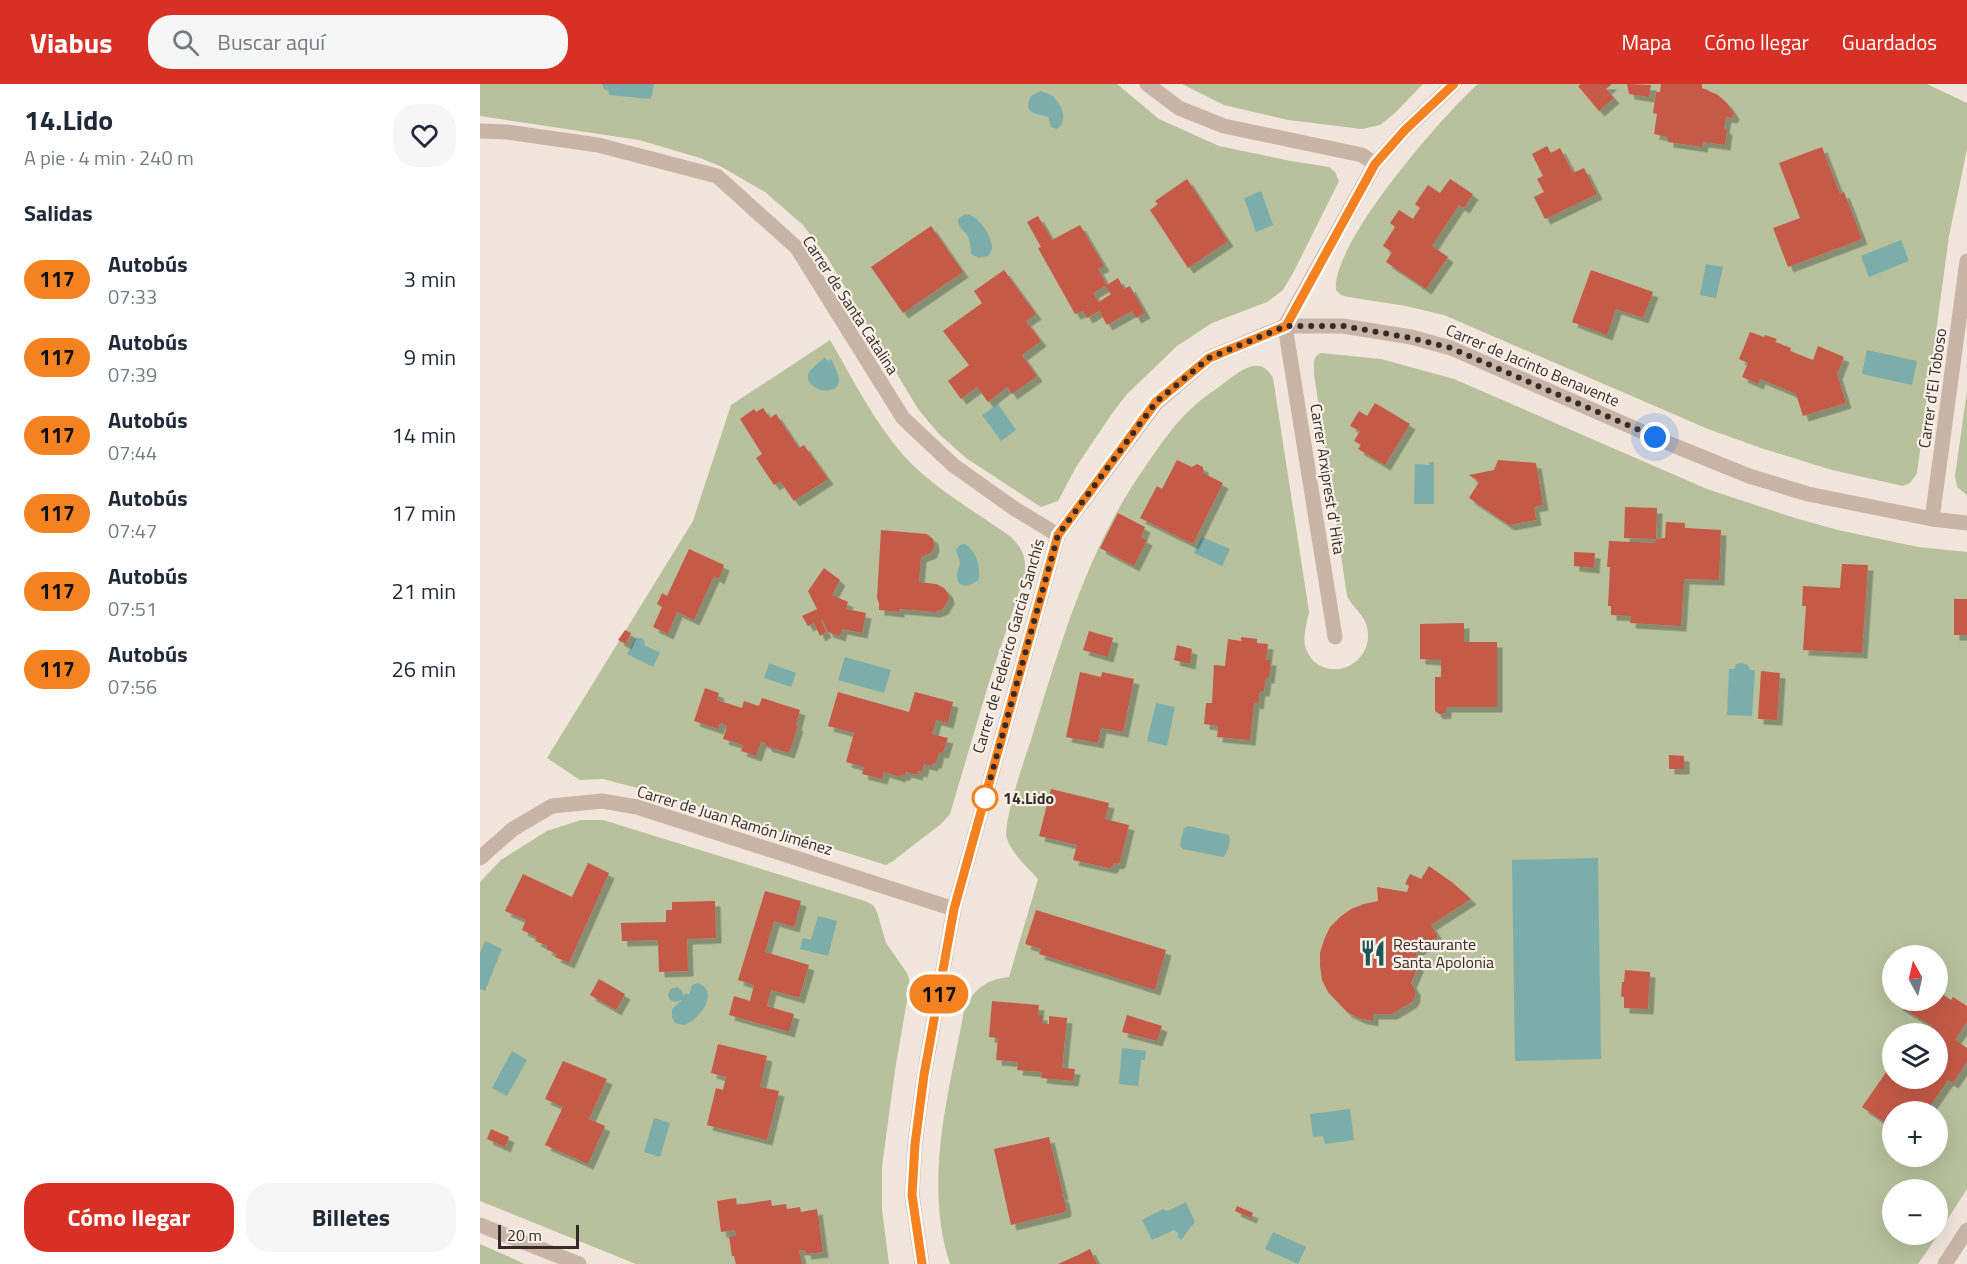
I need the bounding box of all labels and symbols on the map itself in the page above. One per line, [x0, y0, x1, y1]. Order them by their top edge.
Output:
street label: Carrer de Santa Catalina [797, 231, 905, 379]
street label: Carrer de Jacinto Benavente [1443, 318, 1623, 412]
street label: Carrer d'El Toboso [1912, 327, 1952, 449]
street label: Carrer Arxiprest d' Hita [1304, 402, 1352, 556]
your location [1640, 422, 1670, 452]
street label: Carrer de Federico Garcia Sanchís [966, 536, 1050, 756]
street label: Carrer de Juan Ramón Jiménez [634, 779, 836, 861]
marker: 14.Lido [972, 785, 998, 811]
place label: 14.Lido [1003, 786, 1054, 810]
place label: Restaurante Santa Apolonia [1393, 932, 1494, 974]
restaurant icon: Restaurante Santa Apolonia [1358, 938, 1388, 968]
north arrow [1882, 945, 1948, 1011]
line badge: 117 [904, 974, 974, 1014]
scale bar [498, 1222, 579, 1250]

